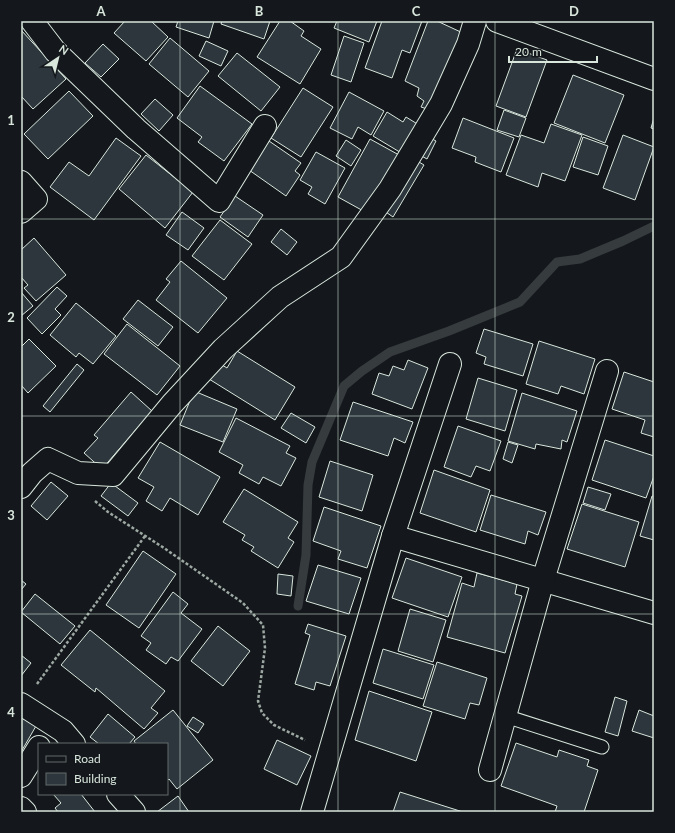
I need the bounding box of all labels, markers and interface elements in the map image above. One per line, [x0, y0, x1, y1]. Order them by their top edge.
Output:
text: A [95, 3, 106, 19]
text: B [255, 3, 264, 19]
text: C [412, 3, 421, 19]
text: D [569, 3, 579, 19]
north arrow [38, 38, 78, 78]
scale bar [509, 38, 597, 64]
text: N [57, 42, 71, 57]
text: 20 m [515, 44, 542, 59]
text: 1 [7, 112, 15, 128]
text: 2 [7, 309, 15, 325]
text: 3 [7, 507, 15, 523]
text: 4 [7, 704, 15, 720]
legend [38, 743, 168, 795]
text: Road [74, 751, 101, 766]
text: Building [74, 771, 117, 786]

